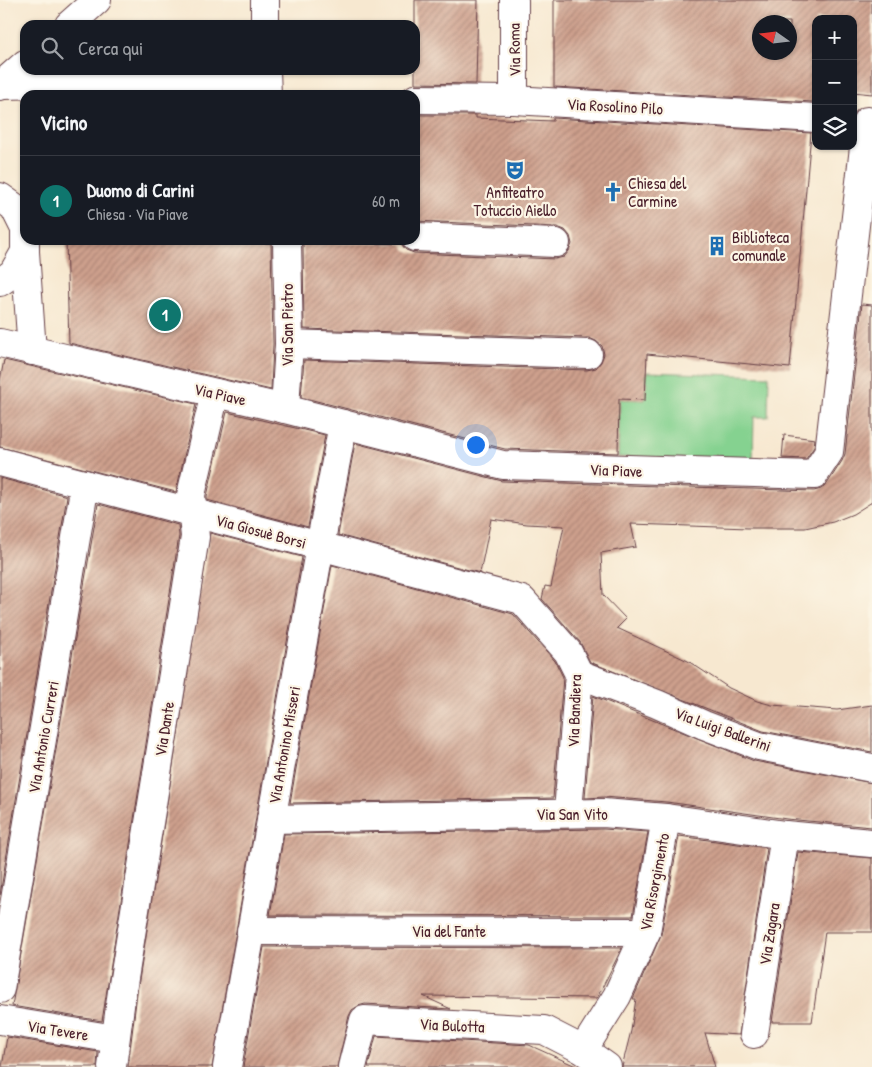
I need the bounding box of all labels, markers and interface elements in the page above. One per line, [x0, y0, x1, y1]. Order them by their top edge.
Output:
north arrow [752, 15, 797, 60]
map controls [812, 15, 857, 150]
button: + [812, 15, 857, 60]
search box [20, 20, 420, 75]
street label: Via Roma [503, 23, 525, 77]
icon: search [38, 34, 66, 62]
text: Cerca qui [78, 35, 143, 61]
button: − [812, 60, 857, 105]
street label: Via Rosolino Pilo [566, 93, 664, 120]
button: layers [812, 105, 857, 150]
text: Vicino [40, 108, 87, 137]
theatre icon: Anfiteatro Totuccio Aiello [504, 159, 526, 181]
place label: Chiesa del Carmine [628, 172, 687, 212]
text: Duomo di Carini [87, 177, 195, 203]
place label: Anfiteatro Totuccio Aiello [473, 181, 557, 221]
church icon: Chiesa del Carmine [602, 181, 624, 203]
text: 1 [53, 190, 59, 212]
text: 60 m [372, 190, 400, 212]
text: Chiesa · Via Piave [87, 203, 188, 225]
place label: Biblioteca comunale [732, 226, 789, 266]
building icon: Biblioteca comunale [706, 235, 728, 257]
street label: Via San Pietro [276, 283, 298, 366]
pin: 1 [149, 296, 181, 334]
street label: Via Piave [192, 377, 249, 411]
your location [463, 432, 489, 458]
street label: Via Piave [589, 458, 643, 482]
street label: Via Giosuè Borsi [213, 508, 309, 554]
street label: Via Bandiera [562, 674, 586, 748]
street label: Via Antonio Curreri [22, 679, 64, 795]
street label: Via Antonino Misseri [263, 684, 305, 806]
street label: Via Dante [149, 699, 179, 758]
street label: Via Luigi Ballerini [672, 701, 774, 757]
street label: Via San Vito [536, 803, 608, 825]
street label: Via Risorgimento [634, 831, 674, 933]
street label: Via Zagara [753, 901, 785, 967]
street label: Via del Fante [412, 920, 487, 942]
street label: Via Bulotta [419, 1012, 485, 1038]
street label: Via Tevere [26, 1014, 91, 1046]

